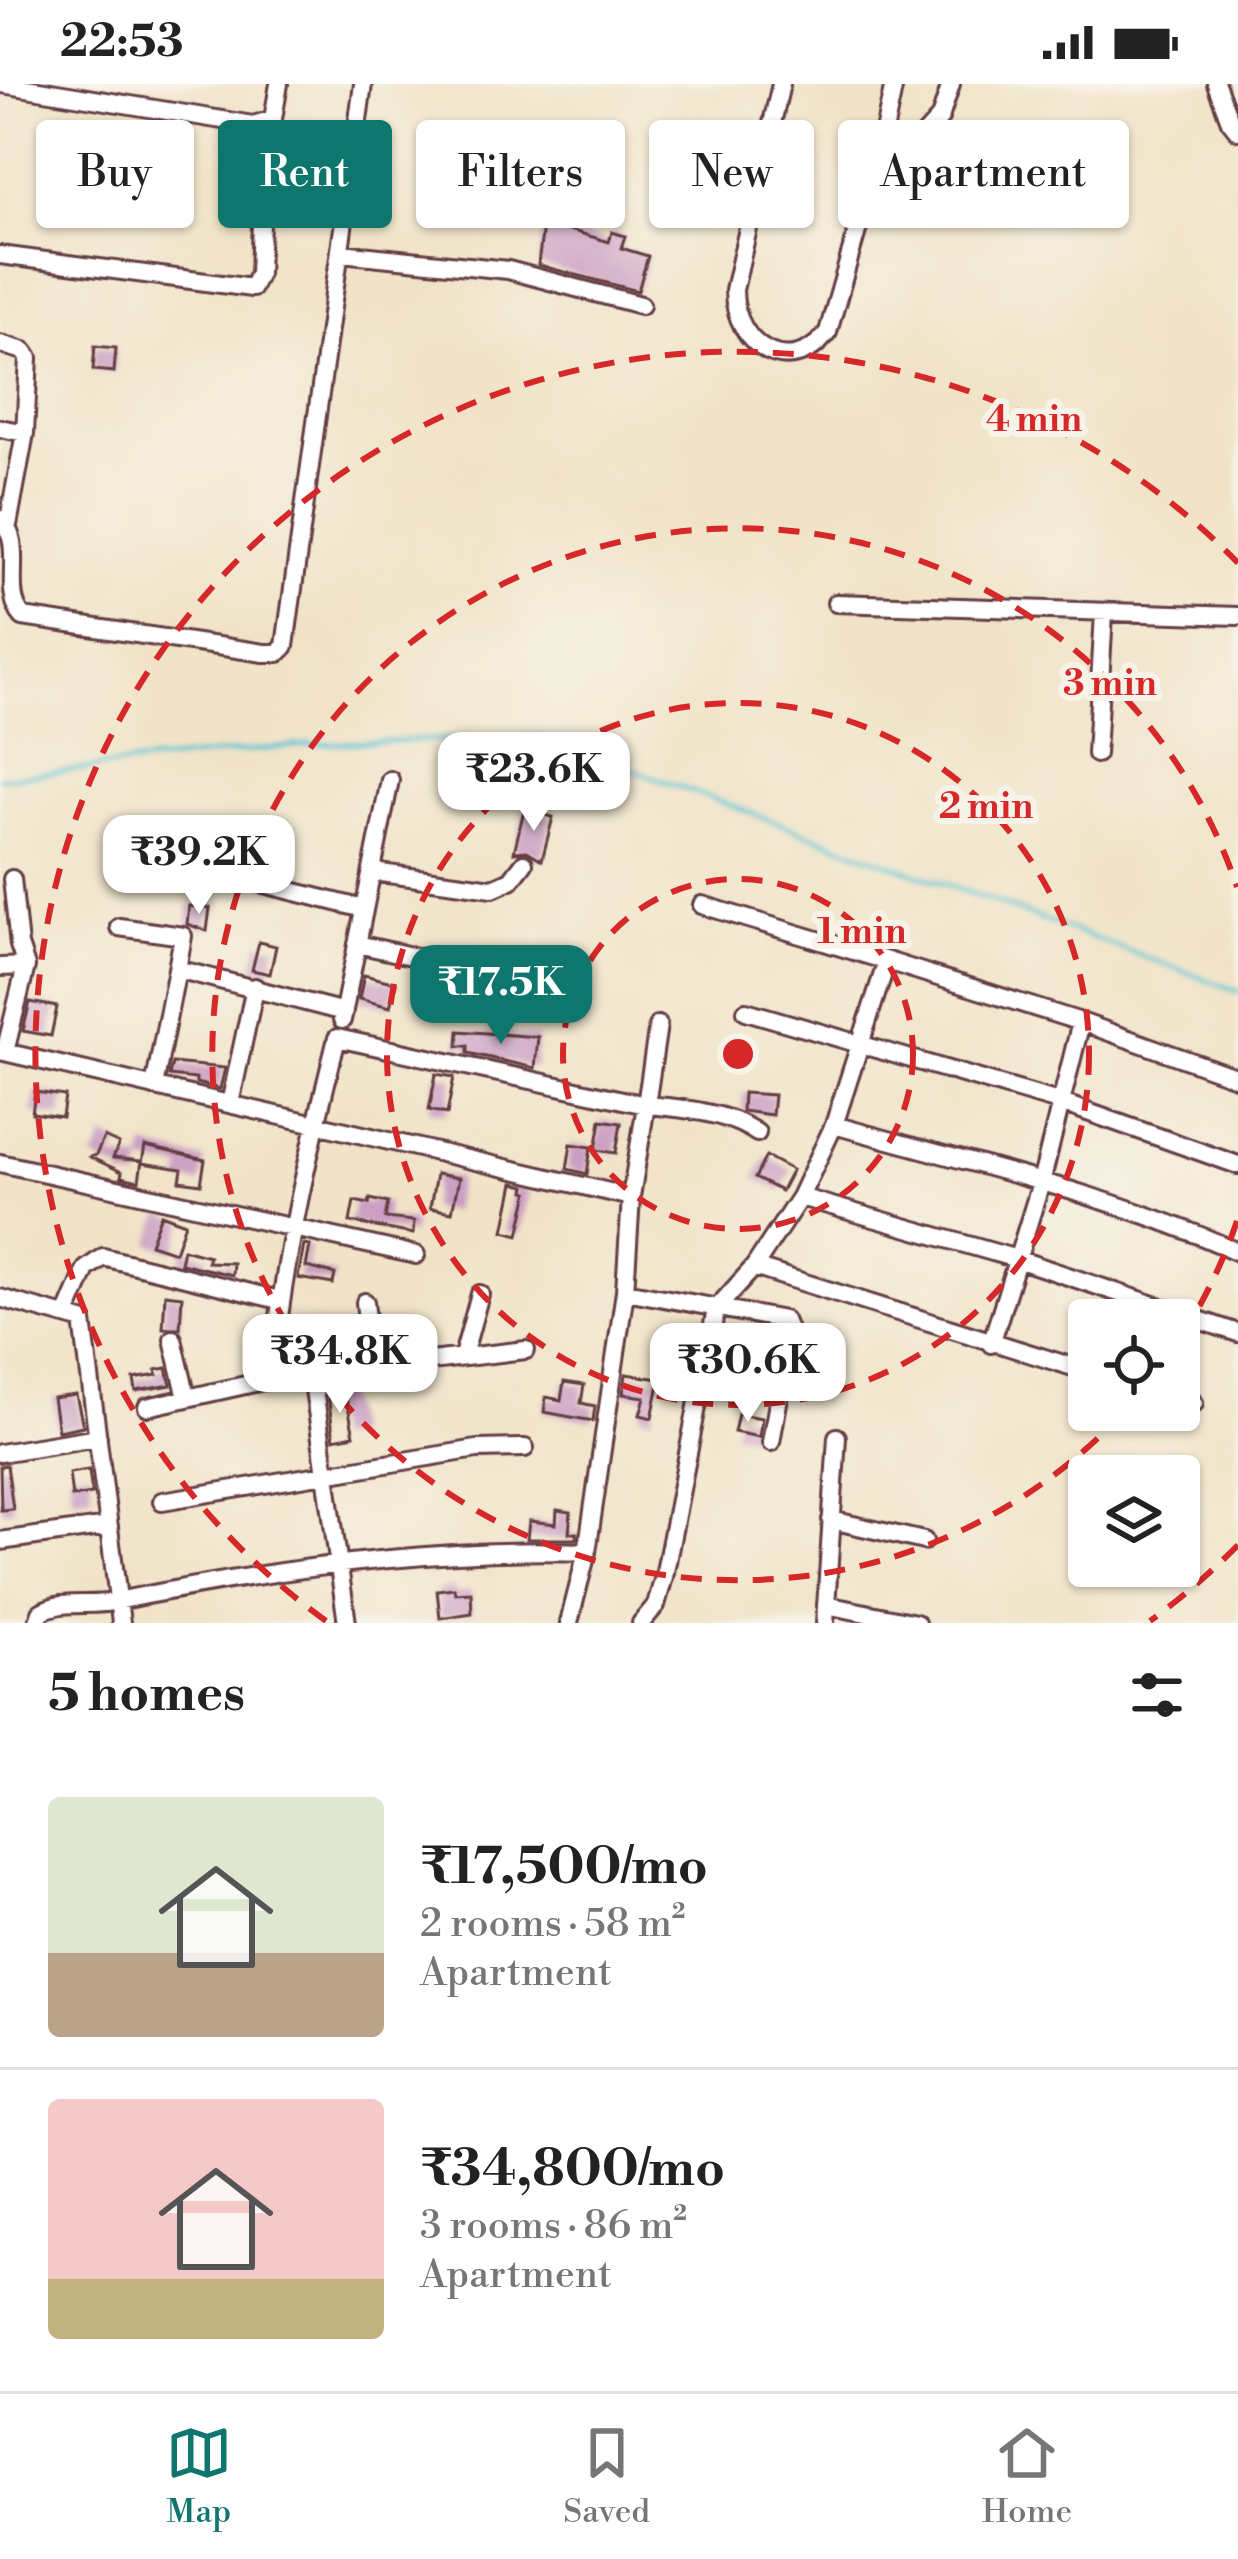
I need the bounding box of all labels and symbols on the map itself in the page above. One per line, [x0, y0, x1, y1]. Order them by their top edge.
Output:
text: 4 min [986, 398, 1082, 443]
text: 3 min [1063, 662, 1157, 707]
pin: ₹23.6K [436, 732, 632, 834]
text: 2 min [939, 785, 1033, 830]
pin: ₹39.2K [101, 815, 297, 917]
text: 1 min [817, 910, 907, 955]
pin: ₹17.5K [403, 945, 599, 1047]
centre of rings [717, 1033, 759, 1075]
pin: ₹34.8K [242, 1314, 438, 1416]
pin: ₹30.6K [650, 1323, 846, 1425]

